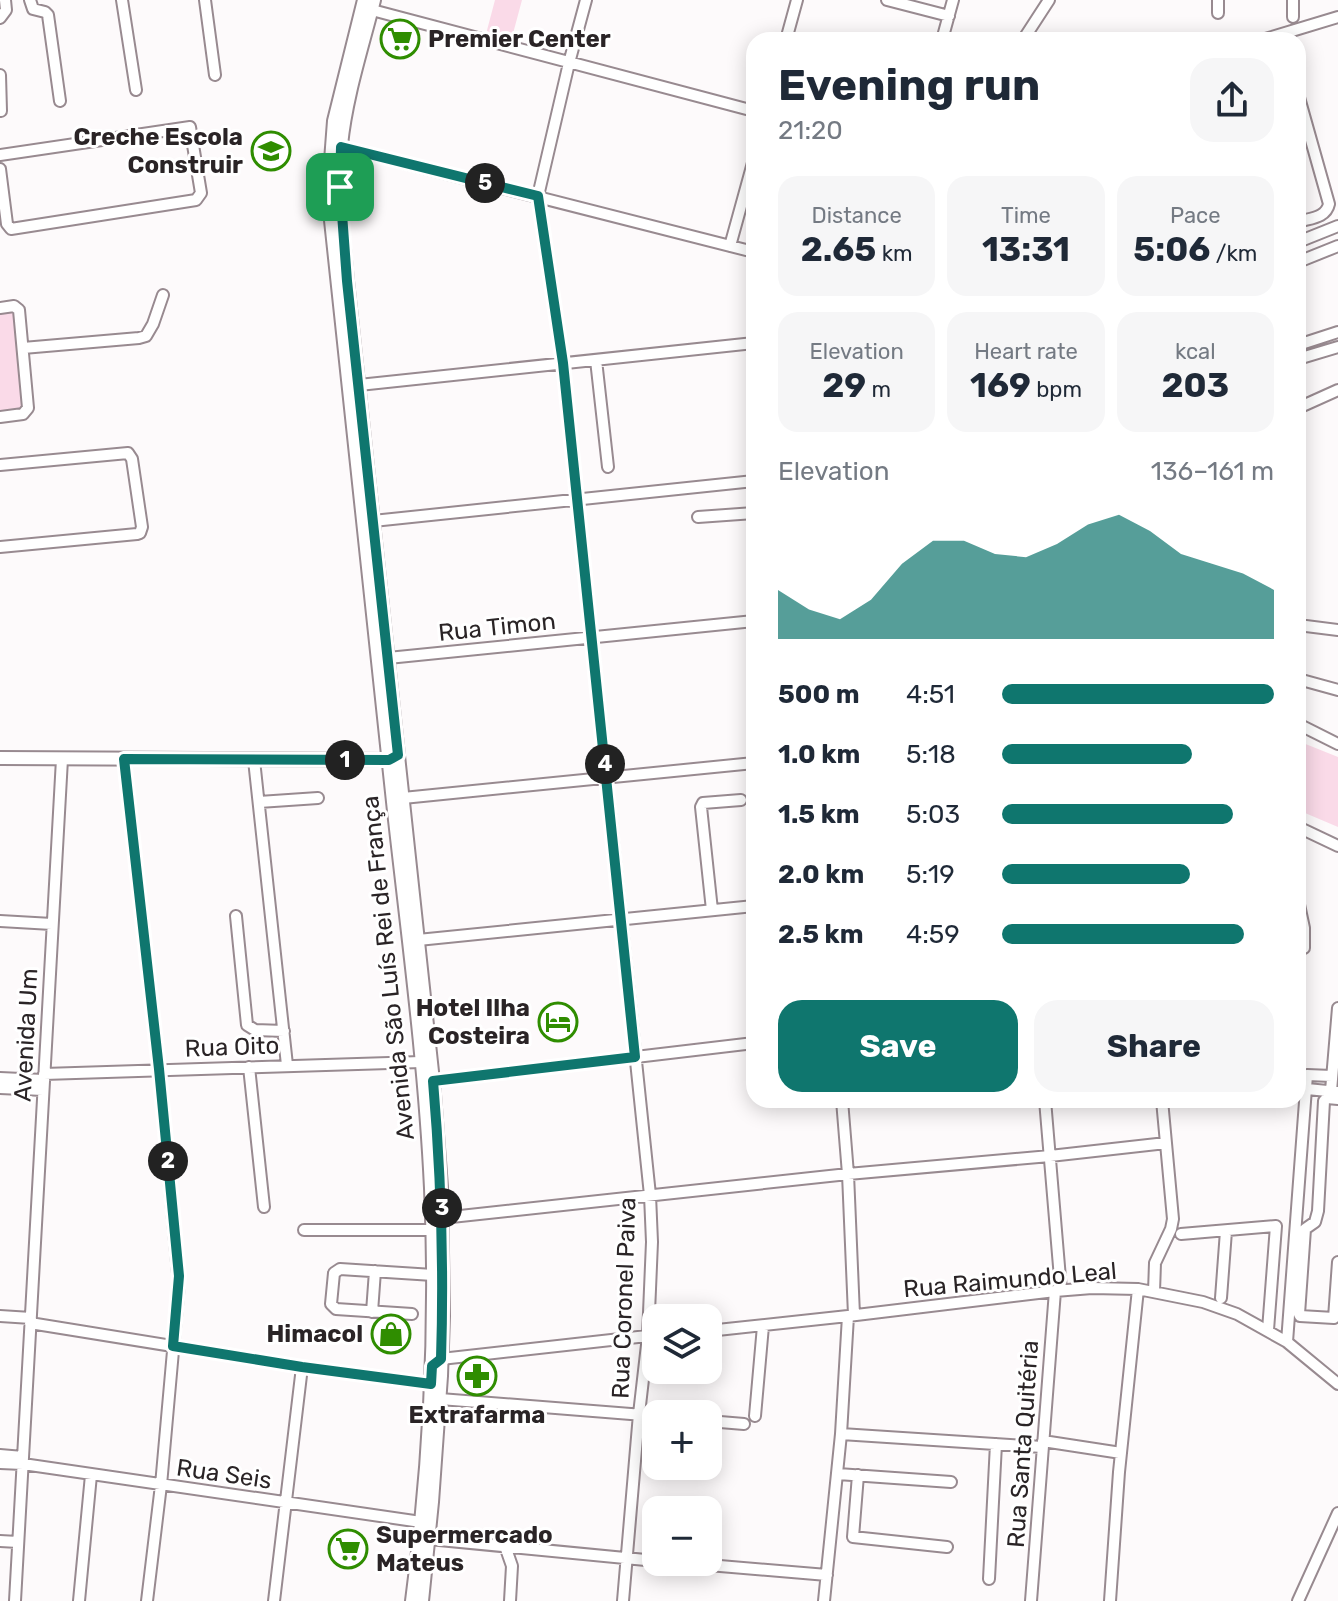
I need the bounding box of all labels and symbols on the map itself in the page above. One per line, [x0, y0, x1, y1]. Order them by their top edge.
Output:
supermarket icon: Premier Center [379, 18, 421, 60]
place label: Premier Center [428, 25, 611, 53]
place label: Creche Escola Construir [74, 123, 243, 179]
school or university icon: Creche Escola Construir [250, 130, 292, 172]
pin [306, 153, 374, 221]
pin: 5 [465, 163, 505, 203]
street label: Rua Timon [437, 607, 557, 647]
pin: 1 [325, 740, 365, 780]
pin: 4 [585, 744, 625, 784]
street label: Avenida São Luís Rei de França [356, 795, 420, 1141]
street label: Avenida Um [9, 968, 43, 1102]
place label: Hotel Ilha Costeira [416, 994, 530, 1050]
hotel icon: Hotel Ilha Costeira [537, 1001, 579, 1043]
street label: Rua Oito [184, 1031, 280, 1063]
pin: 2 [148, 1141, 188, 1181]
pin: 3 [422, 1188, 462, 1228]
street label: Rua Coronel Paiva [606, 1197, 642, 1399]
street label: Rua Raimundo Leal [902, 1257, 1118, 1303]
shop icon: Himacol [370, 1313, 412, 1355]
place label: Himacol [266, 1320, 363, 1348]
street label: Rua Santa Quitéria [1002, 1339, 1044, 1549]
pharmacy icon: Extrafarma [456, 1355, 498, 1397]
place label: Extrafarma [408, 1401, 546, 1429]
street label: Rua Seis [175, 1453, 273, 1495]
place label: Supermercado Mateus [376, 1521, 553, 1577]
supermarket icon: Supermercado Mateus [327, 1528, 369, 1570]

